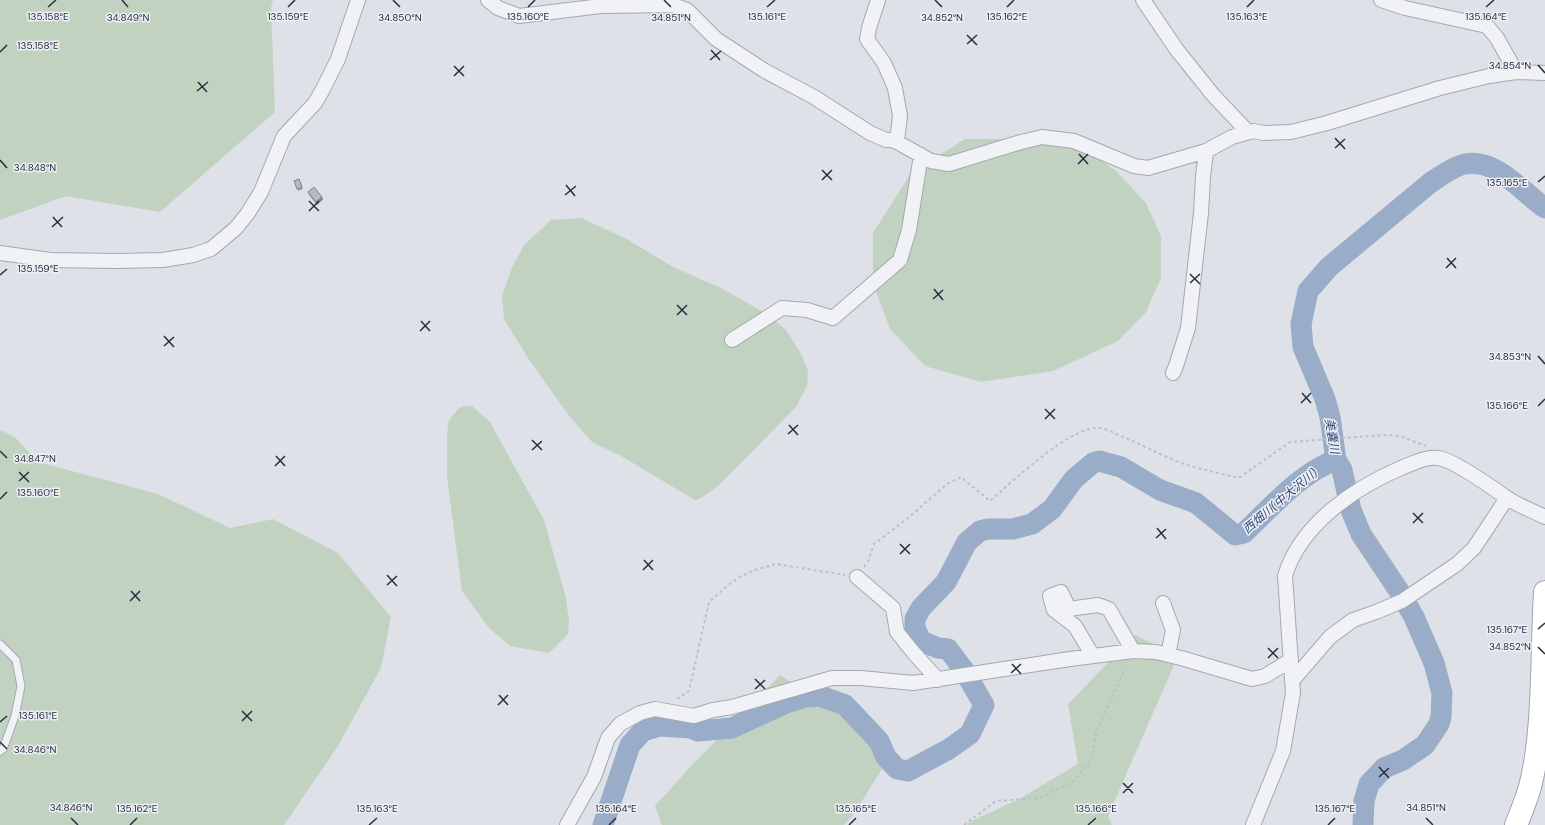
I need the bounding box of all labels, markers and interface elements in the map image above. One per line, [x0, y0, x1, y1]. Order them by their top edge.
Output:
text: 135.158°E [27, 10, 69, 23]
text: 135.159°E [267, 10, 309, 23]
text: 135.160°E [507, 10, 549, 23]
text: 135.161°E [748, 10, 787, 23]
text: 135.162°E [987, 10, 1028, 23]
text: 135.163°E [1226, 10, 1268, 23]
text: 135.164°E [1465, 10, 1507, 23]
text: 34.849°N [107, 11, 149, 24]
text: 34.850°N [378, 11, 422, 24]
text: 34.851°N [651, 11, 691, 24]
text: 34.852°N [921, 11, 963, 24]
text: 135.158°E [17, 39, 59, 52]
text: 34.854°N [1489, 59, 1531, 72]
text: 34.848°N [14, 161, 56, 174]
text: 135.165°E [1486, 176, 1528, 189]
text: 135.159°E [17, 262, 59, 275]
text: 34.853°N [1489, 350, 1531, 363]
text: 135.166°E [1486, 399, 1528, 412]
water label: 美嚢川 [1321, 417, 1343, 457]
text: 34.847°N [14, 452, 56, 465]
water label: 西畑川(中大沢川) [1239, 465, 1321, 537]
text: 135.160°E [17, 486, 59, 499]
text: 135.167°E [1487, 623, 1528, 636]
text: 34.852°N [1489, 640, 1531, 653]
text: 135.161°E [19, 709, 58, 722]
text: 34.846°N [14, 743, 56, 756]
text: 34.846°N [50, 801, 92, 814]
text: 34.851°N [1406, 801, 1446, 814]
text: 135.162°E [117, 802, 158, 815]
text: 135.163°E [356, 802, 398, 815]
text: 135.164°E [595, 802, 637, 815]
text: 135.165°E [835, 802, 877, 815]
text: 135.166°E [1075, 802, 1117, 815]
text: 135.167°E [1315, 802, 1356, 815]

